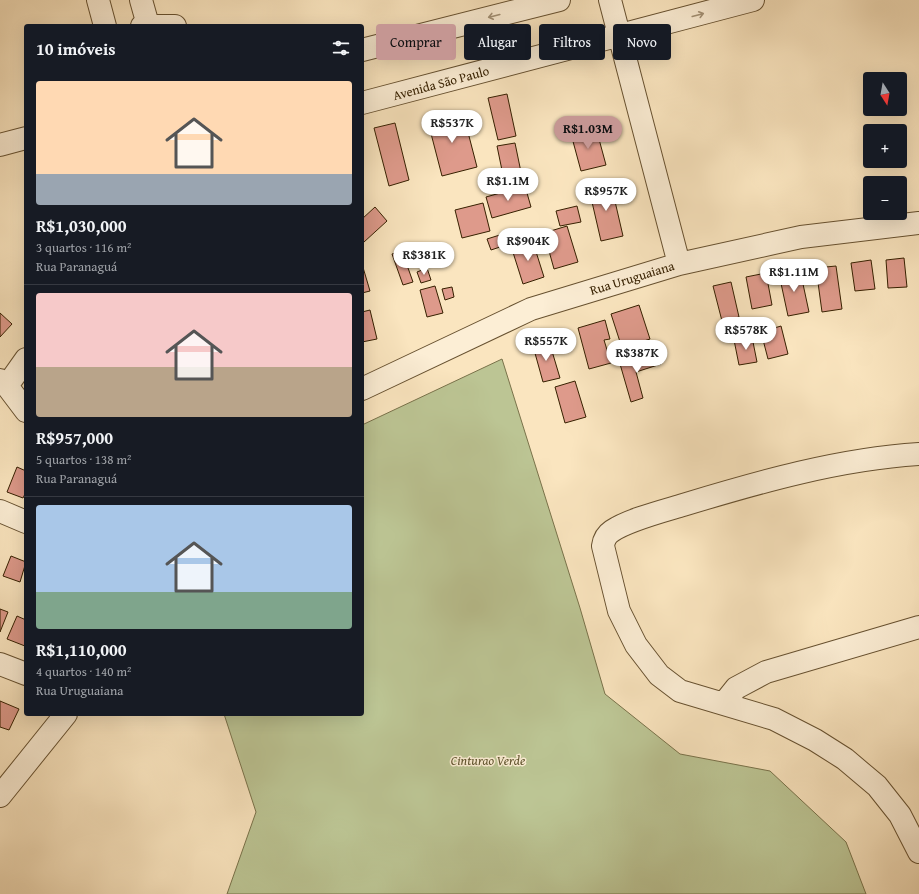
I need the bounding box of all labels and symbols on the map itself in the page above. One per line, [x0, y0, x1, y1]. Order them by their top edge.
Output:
one-way arrow [691, 11, 704, 18]
one-way arrow [487, 13, 500, 21]
street label: Avenida São Paulo [391, 61, 492, 105]
north arrow [863, 72, 907, 116]
pin: R$537K [419, 110, 485, 144]
pin: R$1.03M [551, 116, 625, 150]
pin: R$1.1M [475, 168, 541, 202]
pin: R$957K [573, 178, 639, 212]
pin: R$904K [495, 228, 561, 262]
pin: R$381K [391, 242, 457, 276]
street label: Rua Uruguaiana [587, 256, 677, 300]
pin: R$1.11M [757, 259, 831, 293]
pin: R$578K [713, 317, 779, 351]
pin: R$557K [513, 328, 579, 362]
pin: R$387K [604, 340, 670, 374]
park label: Cinturao Verde [451, 751, 525, 770]

